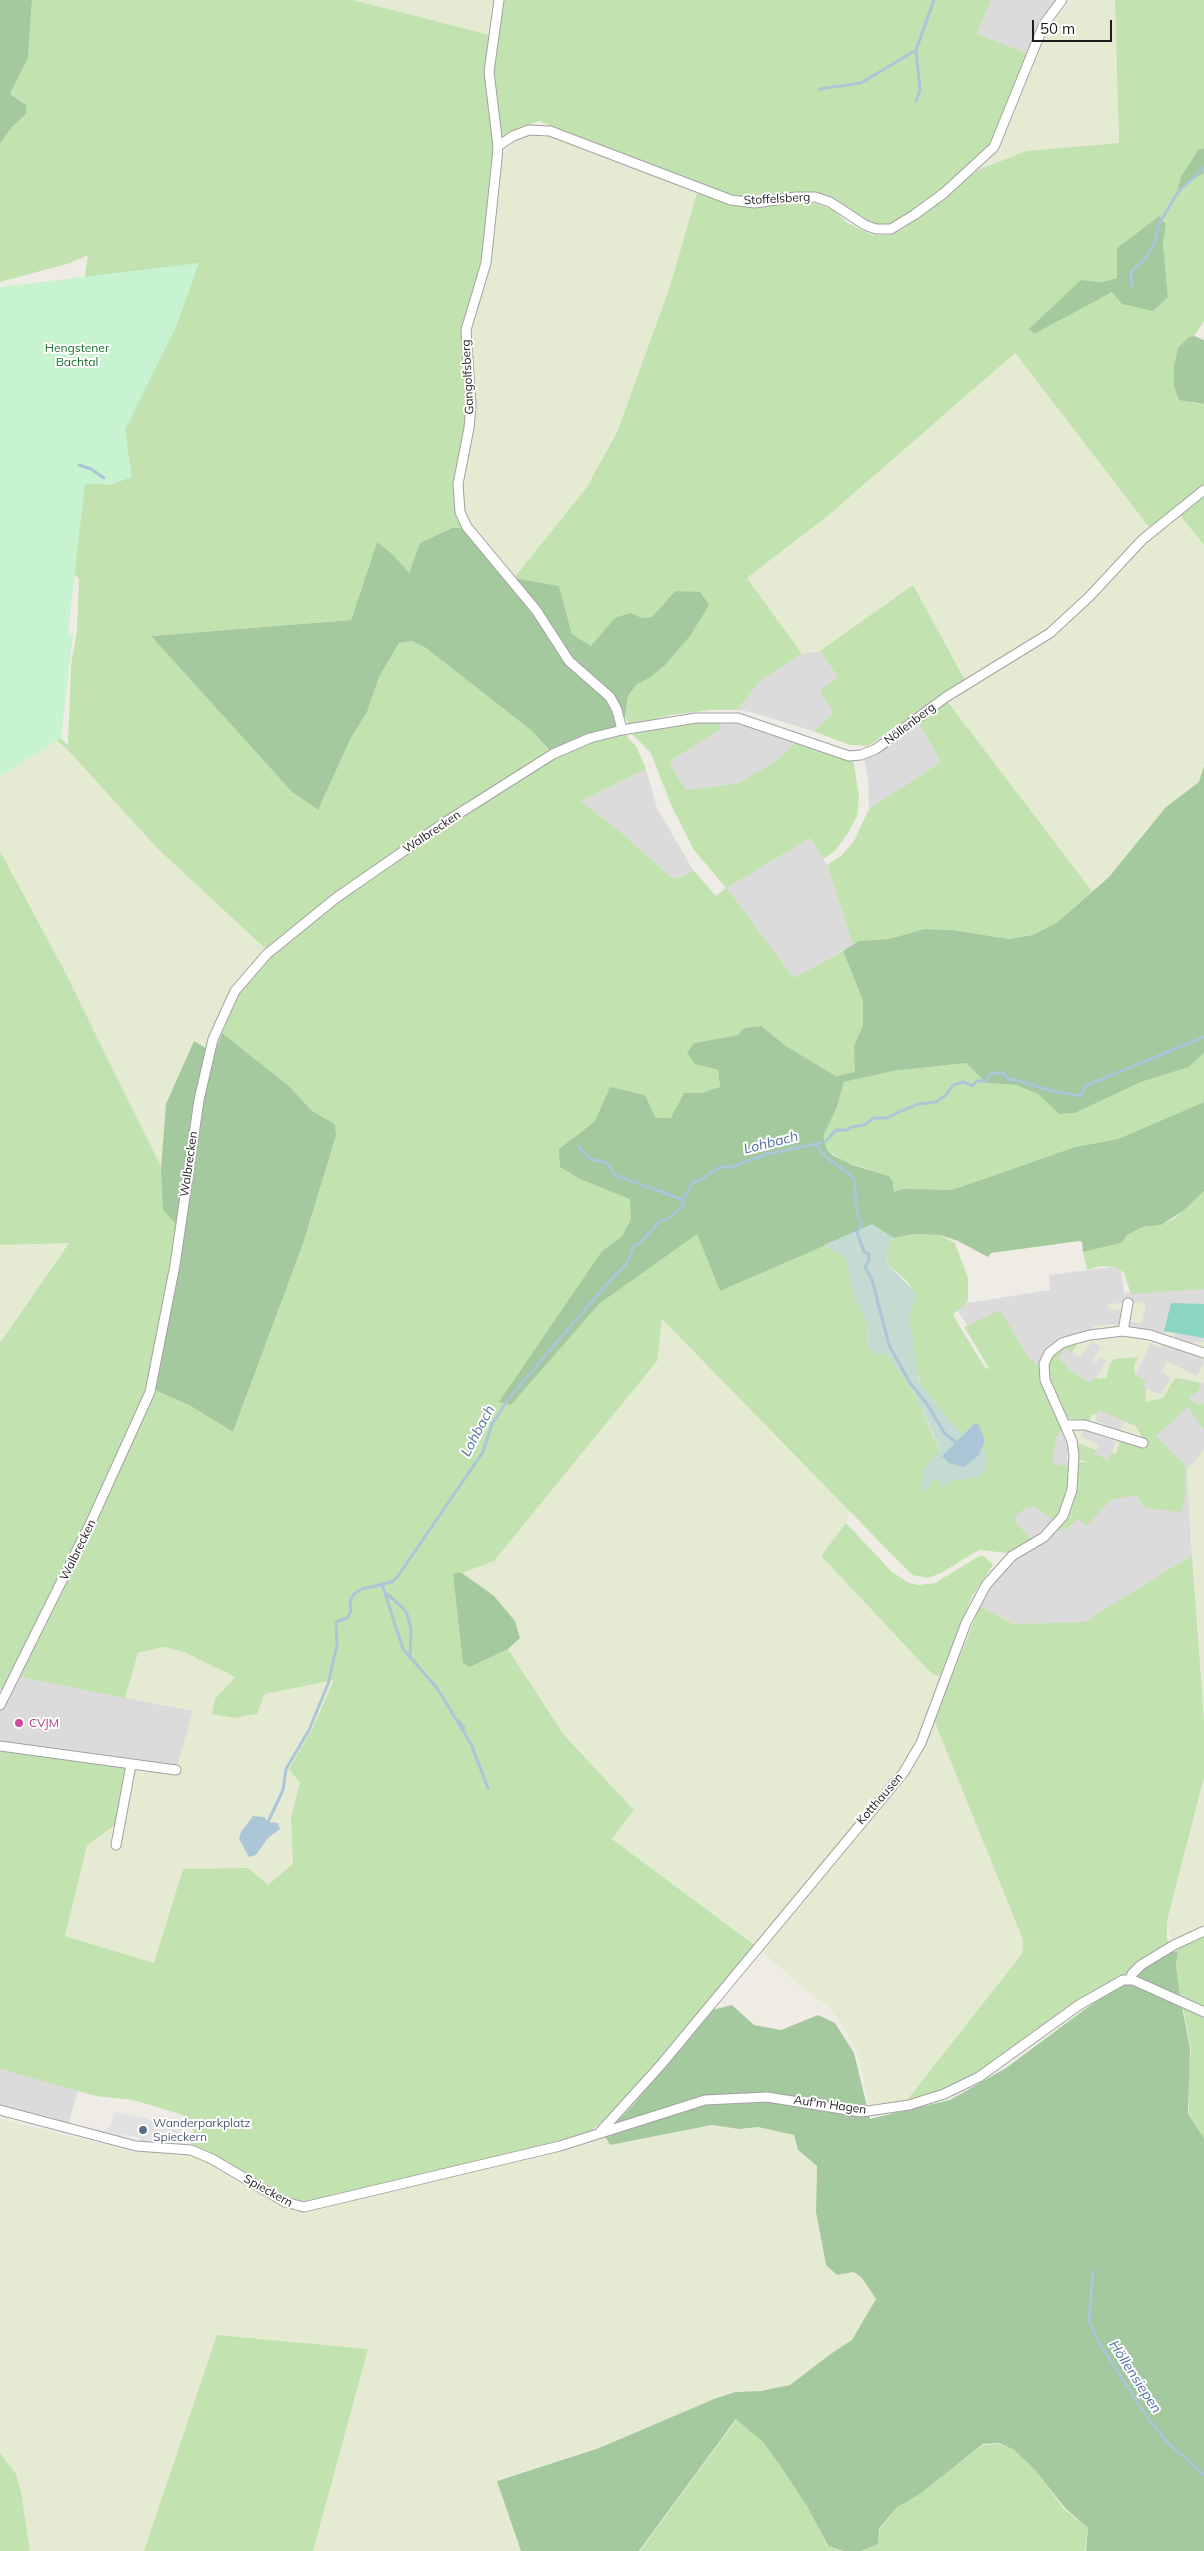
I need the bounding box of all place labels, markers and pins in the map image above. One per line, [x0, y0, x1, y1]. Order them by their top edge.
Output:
place label: CVJM [29, 1716, 59, 1730]
marker: CVJM [13, 1717, 25, 1729]
place label: Wanderparkplatz Spieckern [153, 2116, 251, 2144]
marker: Wanderparkplatz Spieckern [137, 2124, 149, 2136]

